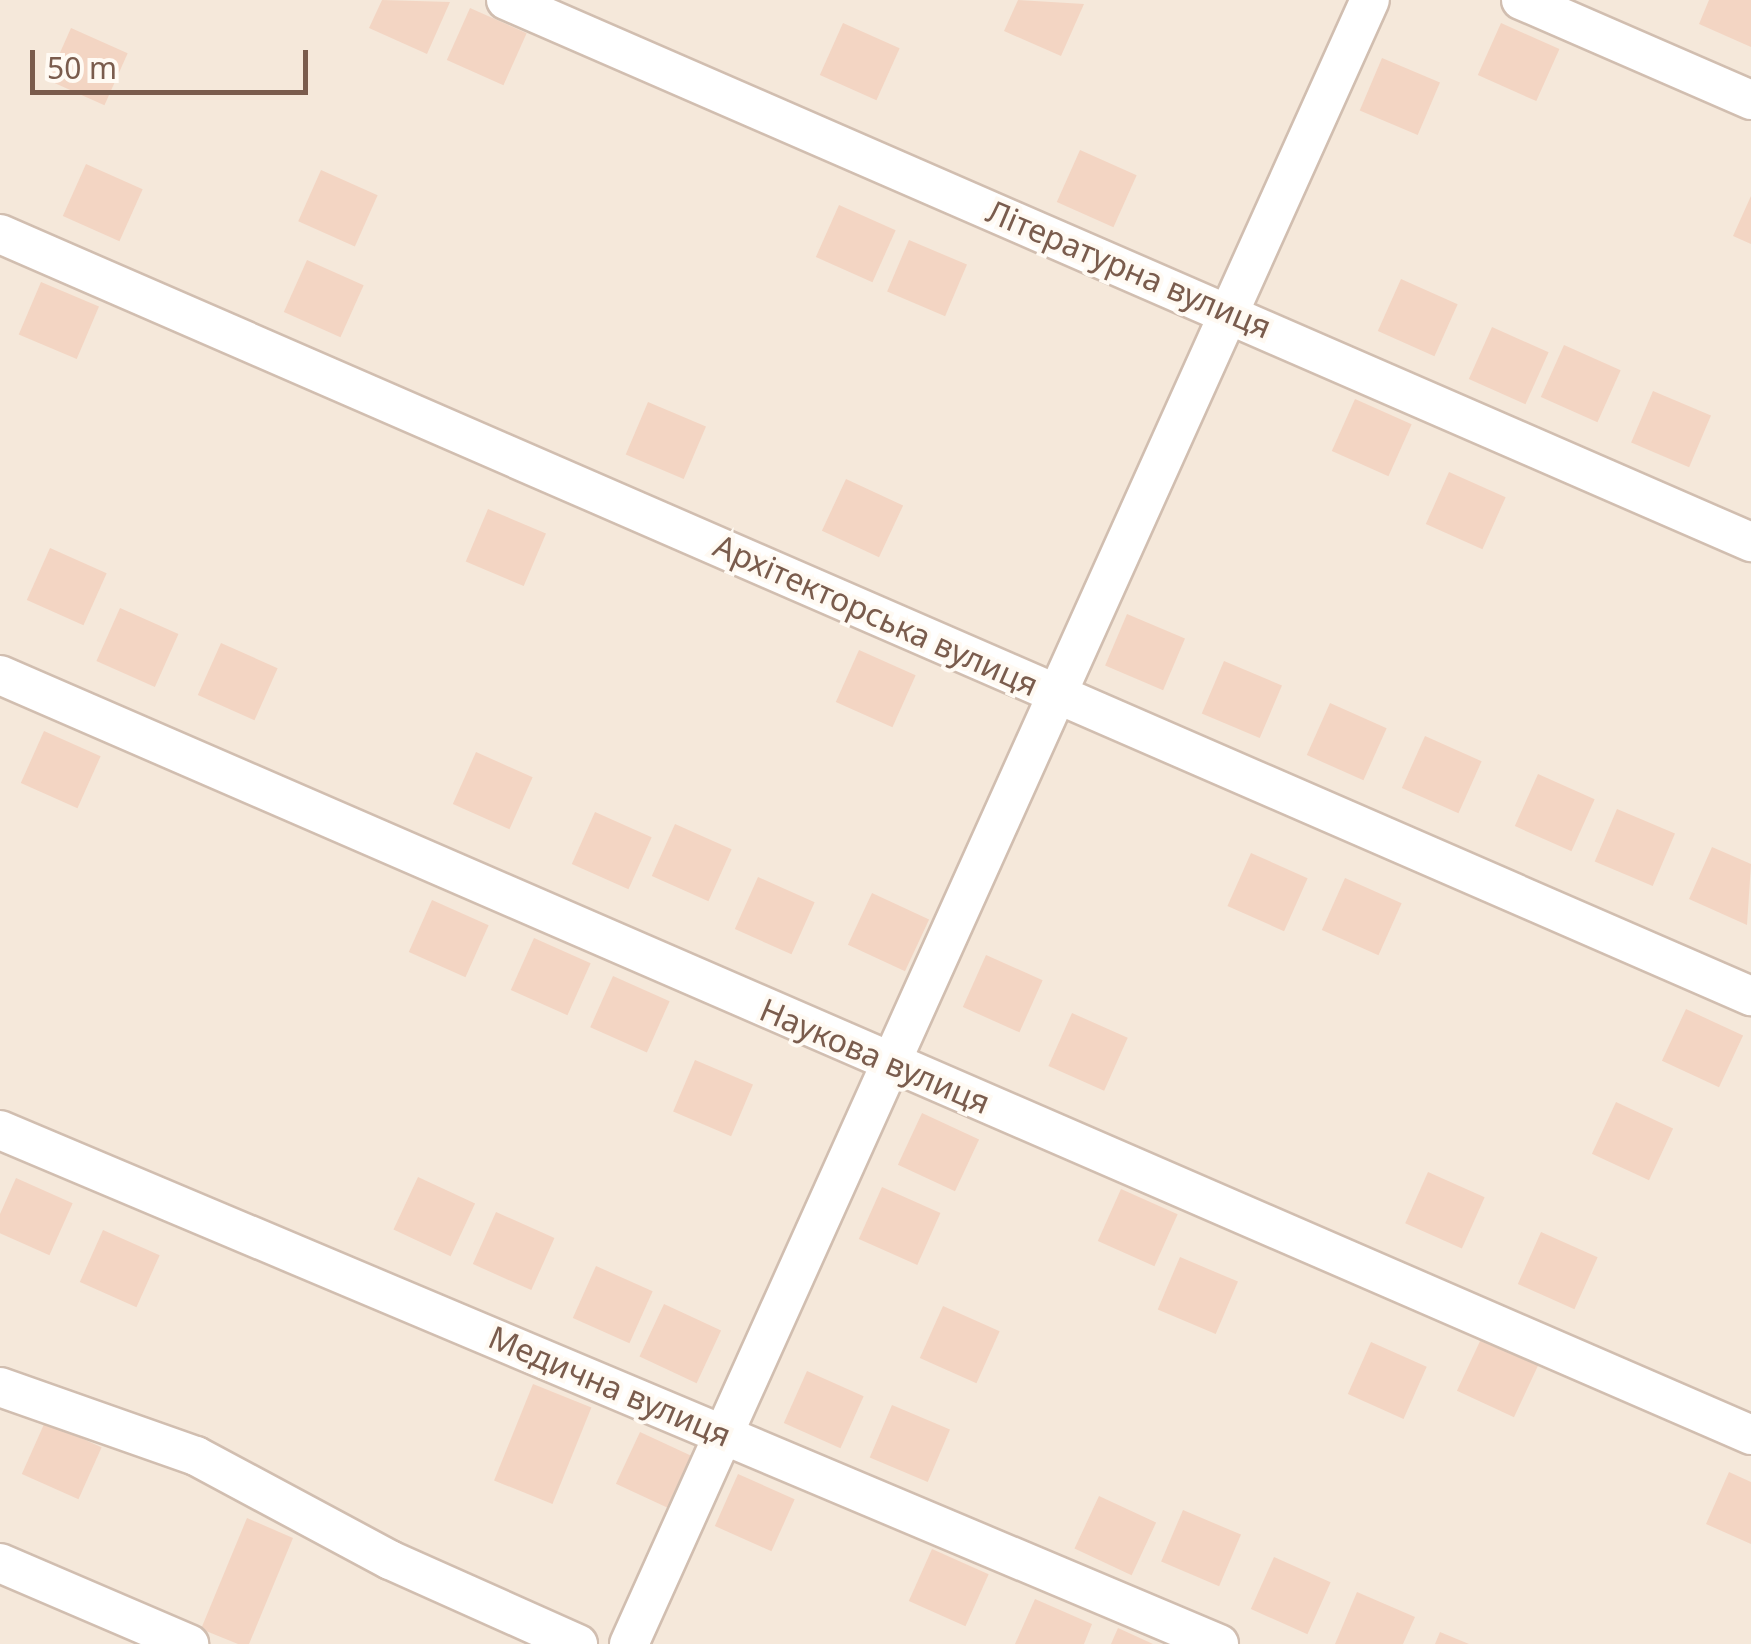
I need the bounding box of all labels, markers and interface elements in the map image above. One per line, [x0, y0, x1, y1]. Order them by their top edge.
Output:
scale bar [35, 30, 312, 92]
text: 50 m [47, 47, 117, 88]
street label: Літературна вулиця [981, 192, 1277, 346]
street label: Архітекторська вулиця [708, 526, 1044, 704]
street label: Наукова вулиця [754, 990, 996, 1122]
street label: Медична вулиця [483, 1318, 737, 1454]

